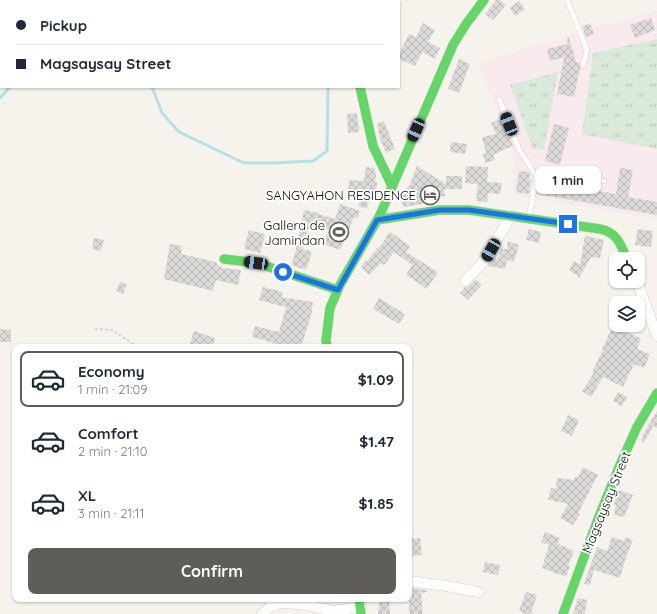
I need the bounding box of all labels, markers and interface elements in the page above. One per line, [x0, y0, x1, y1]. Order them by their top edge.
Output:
text: Pickup [40, 16, 87, 35]
text: Magsaysay Street [40, 54, 171, 73]
car [499, 111, 519, 137]
car [406, 117, 426, 143]
callout: 1 min [535, 166, 601, 194]
text: 1 min [552, 172, 584, 188]
hotel icon: SANGYAHON RESIDENCE [419, 184, 441, 206]
place label: SANGYAHON RESIDENCE [266, 187, 416, 203]
route end [559, 215, 577, 233]
place label: Gallera de Jamindan [263, 217, 325, 248]
sports icon: Gallera de Jamindan [328, 221, 350, 243]
car [480, 237, 502, 263]
map controls [609, 252, 645, 332]
button: locate [609, 252, 645, 288]
car [243, 255, 269, 271]
route start [274, 263, 292, 281]
button: layers [609, 296, 645, 332]
icon: car [30, 361, 66, 397]
text: Economy [78, 362, 145, 381]
text: $1.09 [358, 370, 394, 389]
text: 1 min · 21:09 [78, 381, 148, 397]
icon: car [30, 423, 66, 459]
text: Comfort [78, 424, 139, 443]
text: $1.47 [359, 432, 394, 451]
text: 2 min · 21:10 [78, 443, 148, 459]
street label: Magsaysay Street [578, 449, 634, 555]
icon: car [30, 485, 66, 521]
text: XL [78, 486, 96, 505]
text: $1.85 [359, 494, 394, 513]
text: 3 min · 21:11 [78, 505, 144, 521]
button: Confirm [28, 548, 396, 594]

